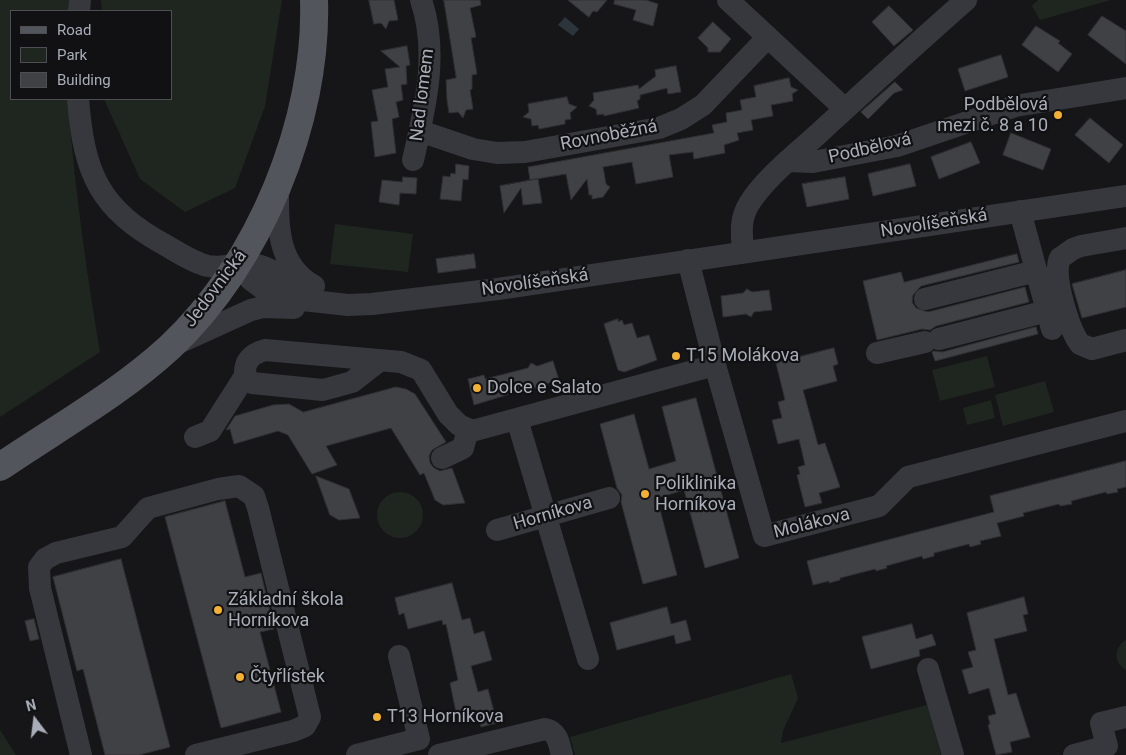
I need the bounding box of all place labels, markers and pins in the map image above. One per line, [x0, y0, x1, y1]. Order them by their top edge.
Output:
place label: Podbělová mezi č. 8 a 10 [937, 94, 1048, 136]
marker: Podbělová mezi č. 8 a 10 [1052, 109, 1064, 121]
place label: T15 Molákova [686, 345, 799, 367]
marker: T15 Molákova [670, 350, 682, 362]
place label: Dolce e Salato [487, 377, 602, 399]
marker: Dolce e Salato [471, 382, 483, 394]
place label: Poliklinika Horníkova [655, 473, 736, 516]
marker: Poliklinika Horníkova [639, 488, 651, 500]
place label: Základní škola Horníkova [228, 589, 344, 632]
marker: Základní škola Horníkova [212, 604, 224, 616]
place label: Čtyřlístek [250, 666, 325, 688]
marker: Čtyřlístek [234, 671, 246, 683]
place label: T13 Horníkova [387, 706, 504, 728]
marker: T13 Horníkova [371, 711, 383, 723]

